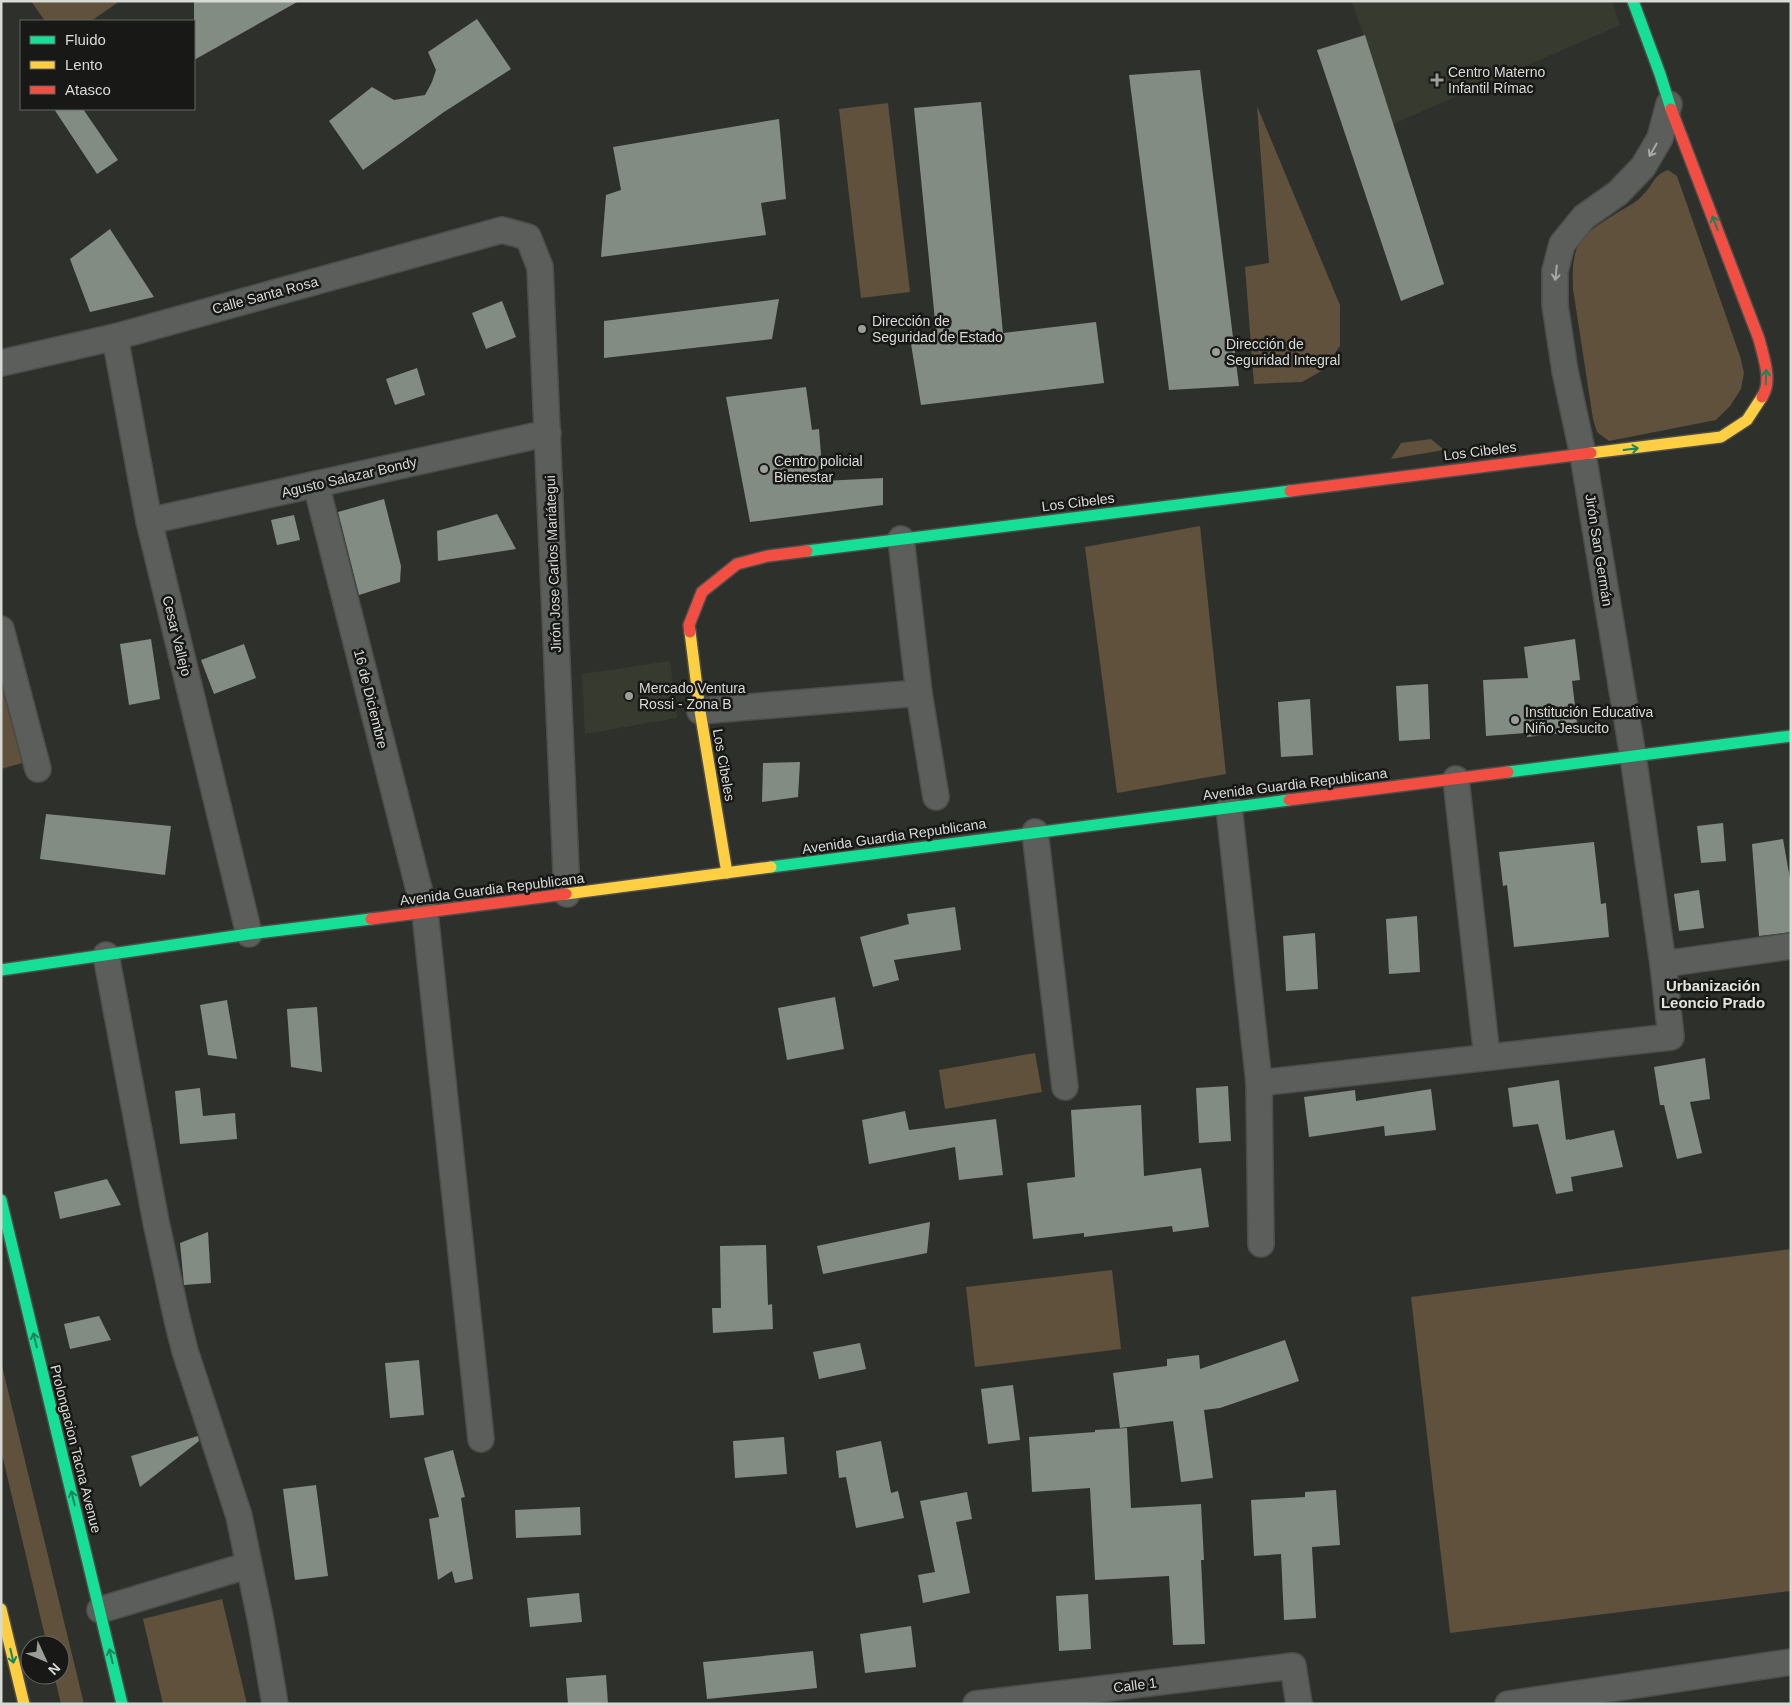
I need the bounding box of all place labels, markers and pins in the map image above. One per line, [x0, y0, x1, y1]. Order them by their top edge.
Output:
place label: Centro Materno Infantil Rímac [1448, 64, 1545, 96]
marker: Centro Materno Infantil Rímac [1430, 73, 1444, 87]
place label: Dirección de Seguridad de Estado [872, 313, 1003, 345]
marker: Dirección de Seguridad de Estado [856, 323, 868, 335]
place label: Dirección de Seguridad Integral [1226, 336, 1340, 368]
marker: Dirección de Seguridad Integral [1210, 346, 1222, 358]
place label: Centro policial Bienestar [774, 453, 863, 485]
marker: Centro policial Bienestar [758, 463, 770, 475]
place label: Mercado Ventura Rossi - Zona B [639, 680, 746, 712]
marker: Mercado Ventura Rossi - Zona B [623, 690, 635, 702]
place label: Institución Educativa Niño Jesucito [1525, 704, 1654, 736]
marker: Institución Educativa Niño Jesucito [1509, 714, 1521, 726]

